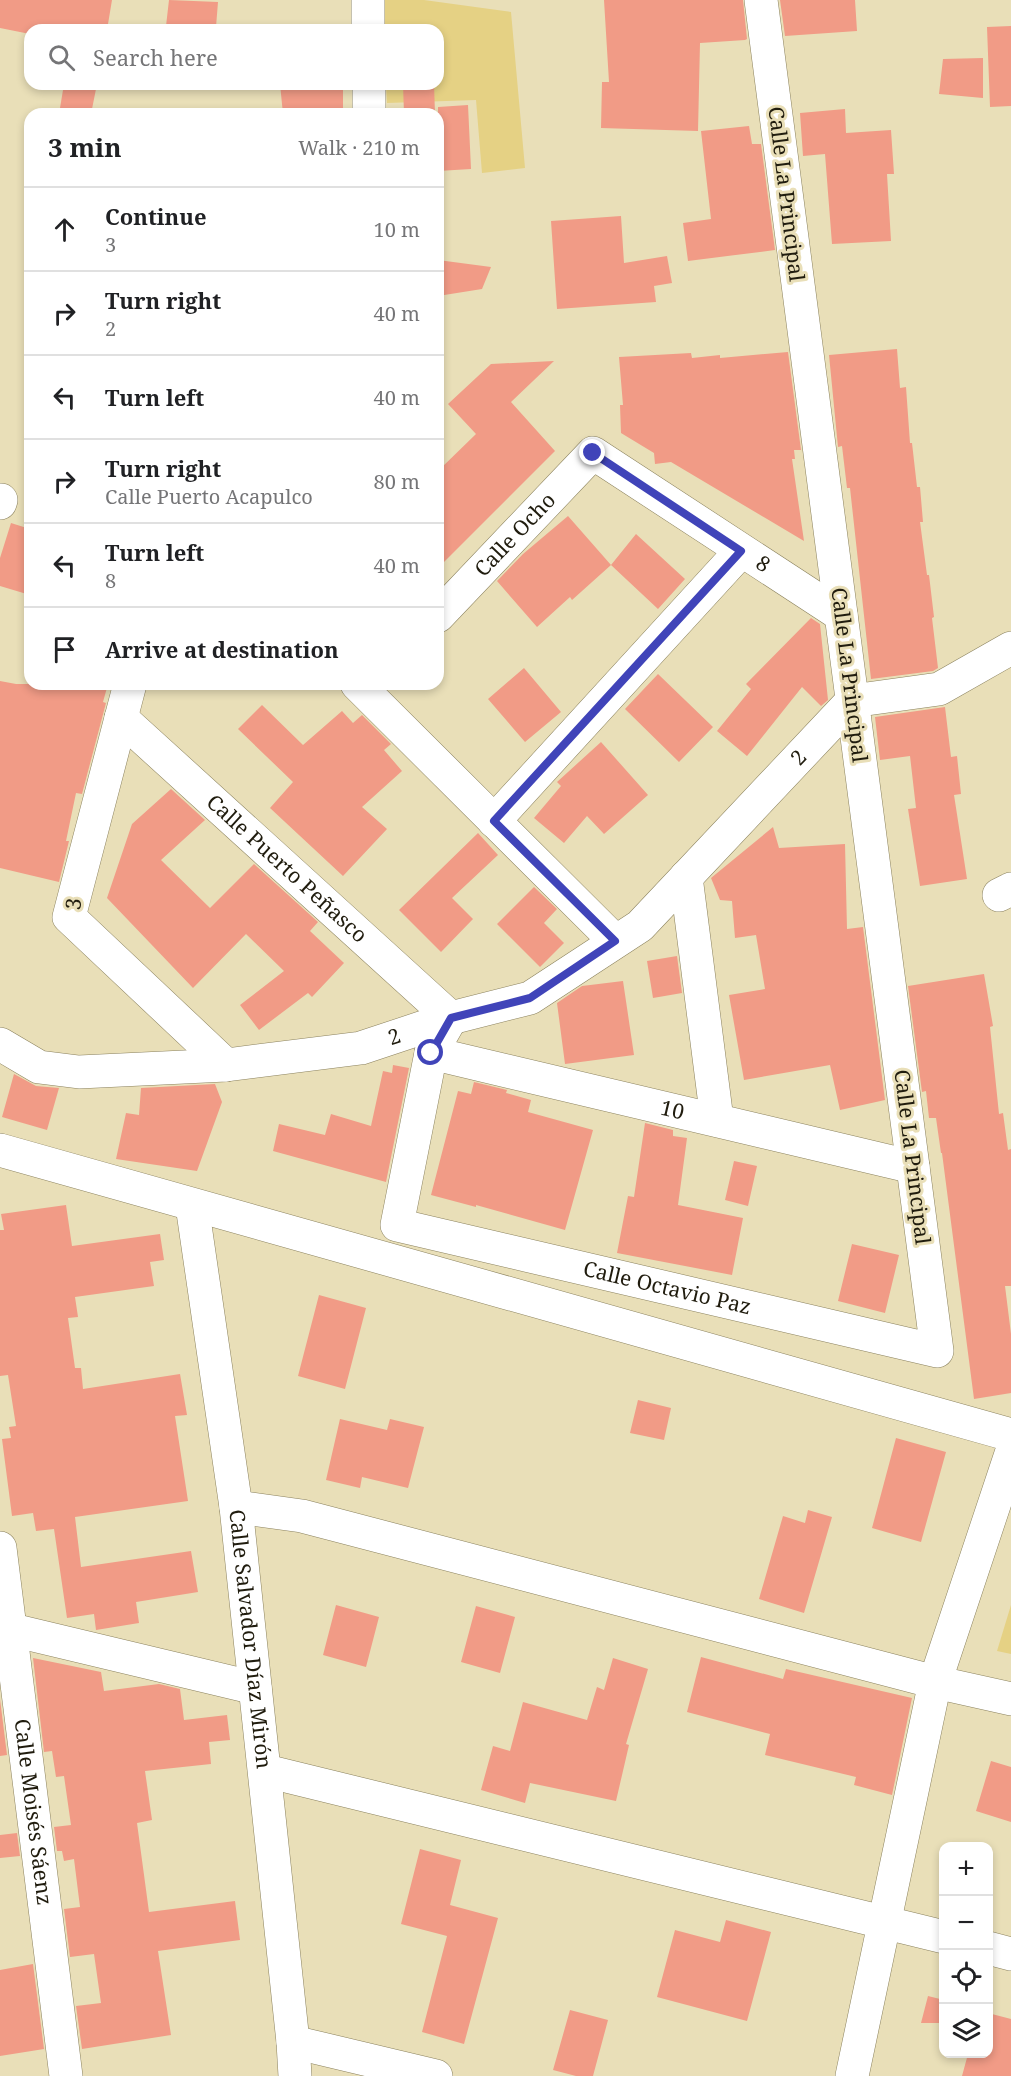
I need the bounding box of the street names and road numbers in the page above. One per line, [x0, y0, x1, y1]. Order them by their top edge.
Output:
street label: Calle La Principal [762, 105, 812, 283]
street label: Calle Ocho [468, 486, 561, 582]
street label: 8 [751, 548, 776, 578]
street label: Calle La Principal [825, 586, 875, 764]
street label: 2 [784, 743, 812, 771]
street label: Calle Puerto Peñasco [201, 788, 374, 948]
street label: 3 [58, 896, 88, 912]
street label: 2 [384, 1021, 404, 1051]
street label: Calle La Principal [888, 1068, 938, 1246]
street label: 10 [658, 1093, 687, 1125]
street label: Calle Octavio Paz [581, 1254, 754, 1320]
street label: Calle Salvador Díaz Mirón [223, 1508, 279, 1770]
street label: Calle Moisés Sáenz [8, 1717, 60, 1907]

